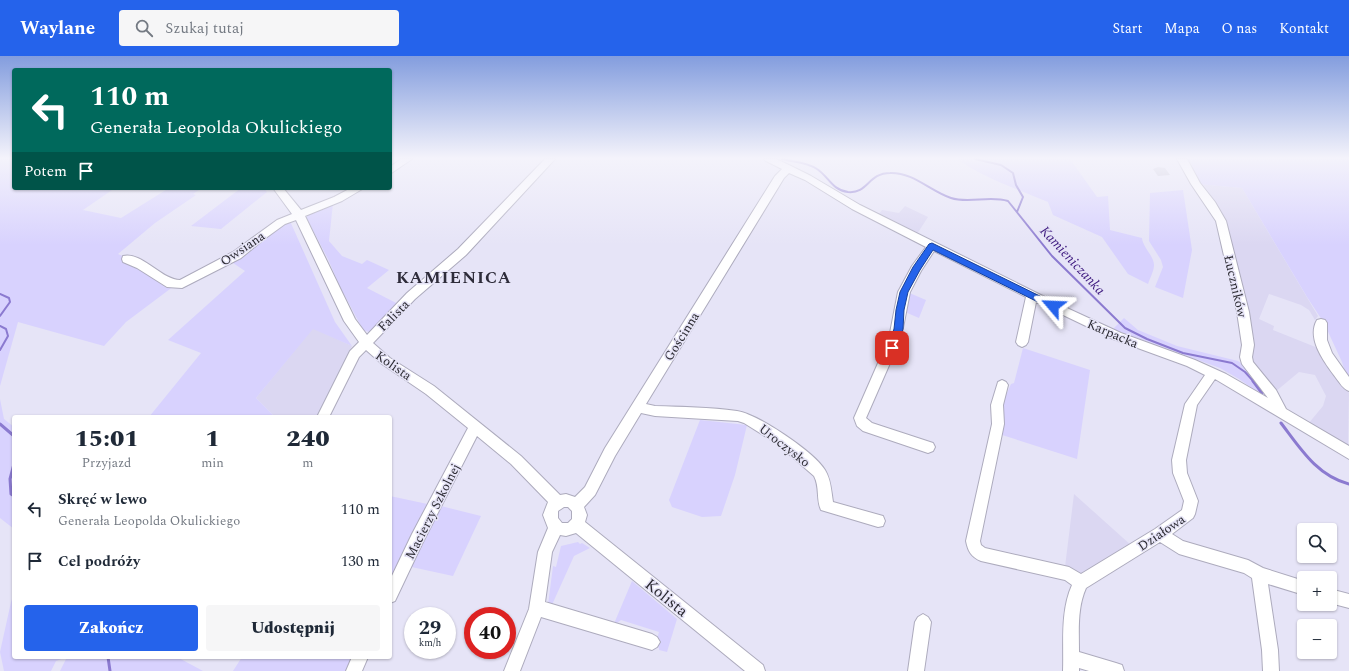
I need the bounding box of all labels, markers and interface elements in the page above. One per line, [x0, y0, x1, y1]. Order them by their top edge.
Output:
search box [119, 10, 399, 46]
text: Waylane [20, 14, 95, 43]
icon: search [133, 17, 155, 39]
text: Szukaj tutaj [165, 17, 244, 40]
text: Start [1112, 18, 1142, 39]
text: Mapa [1164, 18, 1200, 39]
text: O nas [1222, 18, 1257, 39]
text: Kontakt [1279, 18, 1329, 39]
text: 110 m [90, 75, 169, 118]
icon: left [24, 84, 76, 136]
text: Generała Leopolda Okulickiego [90, 114, 342, 141]
text: Potem [24, 160, 67, 183]
icon: arrive [75, 160, 97, 182]
water label: Kamieniczanka [1035, 221, 1110, 300]
street label: Owsiana [216, 226, 270, 271]
street label: Łuczników [1218, 253, 1252, 321]
district label: KAMIENICA [396, 265, 512, 291]
position arrow [1032, 285, 1074, 327]
street label: Falista [373, 295, 415, 336]
street label: Gościnna [659, 308, 705, 365]
street label: Karpacka [1084, 314, 1142, 354]
pin [875, 331, 909, 365]
icon: arrive [881, 337, 903, 359]
street label: Kolista [371, 346, 416, 386]
street label: Uroczysko [754, 419, 815, 472]
text: 15:01 [74, 421, 139, 457]
text: 1 [205, 421, 220, 457]
text: 240 [286, 421, 330, 457]
text: Przyjazd [82, 453, 131, 473]
text: min [201, 453, 224, 473]
text: m [302, 453, 314, 473]
street label: Macierzy Szkolnej [400, 460, 466, 563]
text: Skręć w lewo [58, 488, 147, 511]
icon: left [24, 498, 46, 520]
text: 110 m [341, 498, 380, 521]
street label: Działowa [1134, 509, 1190, 556]
text: Generała Leopolda Okulickiego [58, 511, 240, 531]
map controls [1297, 523, 1337, 659]
button: search [1297, 523, 1337, 563]
icon: arrive [24, 550, 46, 572]
text: Cel podróży [58, 550, 140, 573]
text: 130 m [341, 550, 380, 573]
button: + [1297, 571, 1337, 611]
street label: Kolista [639, 573, 693, 623]
button: Zakończ [24, 605, 198, 651]
button: Udostępnij [206, 605, 380, 651]
speed limit sign: 40 [464, 607, 516, 659]
text: 29 [419, 613, 441, 643]
button: − [1297, 619, 1337, 659]
text: km/h [419, 635, 441, 651]

